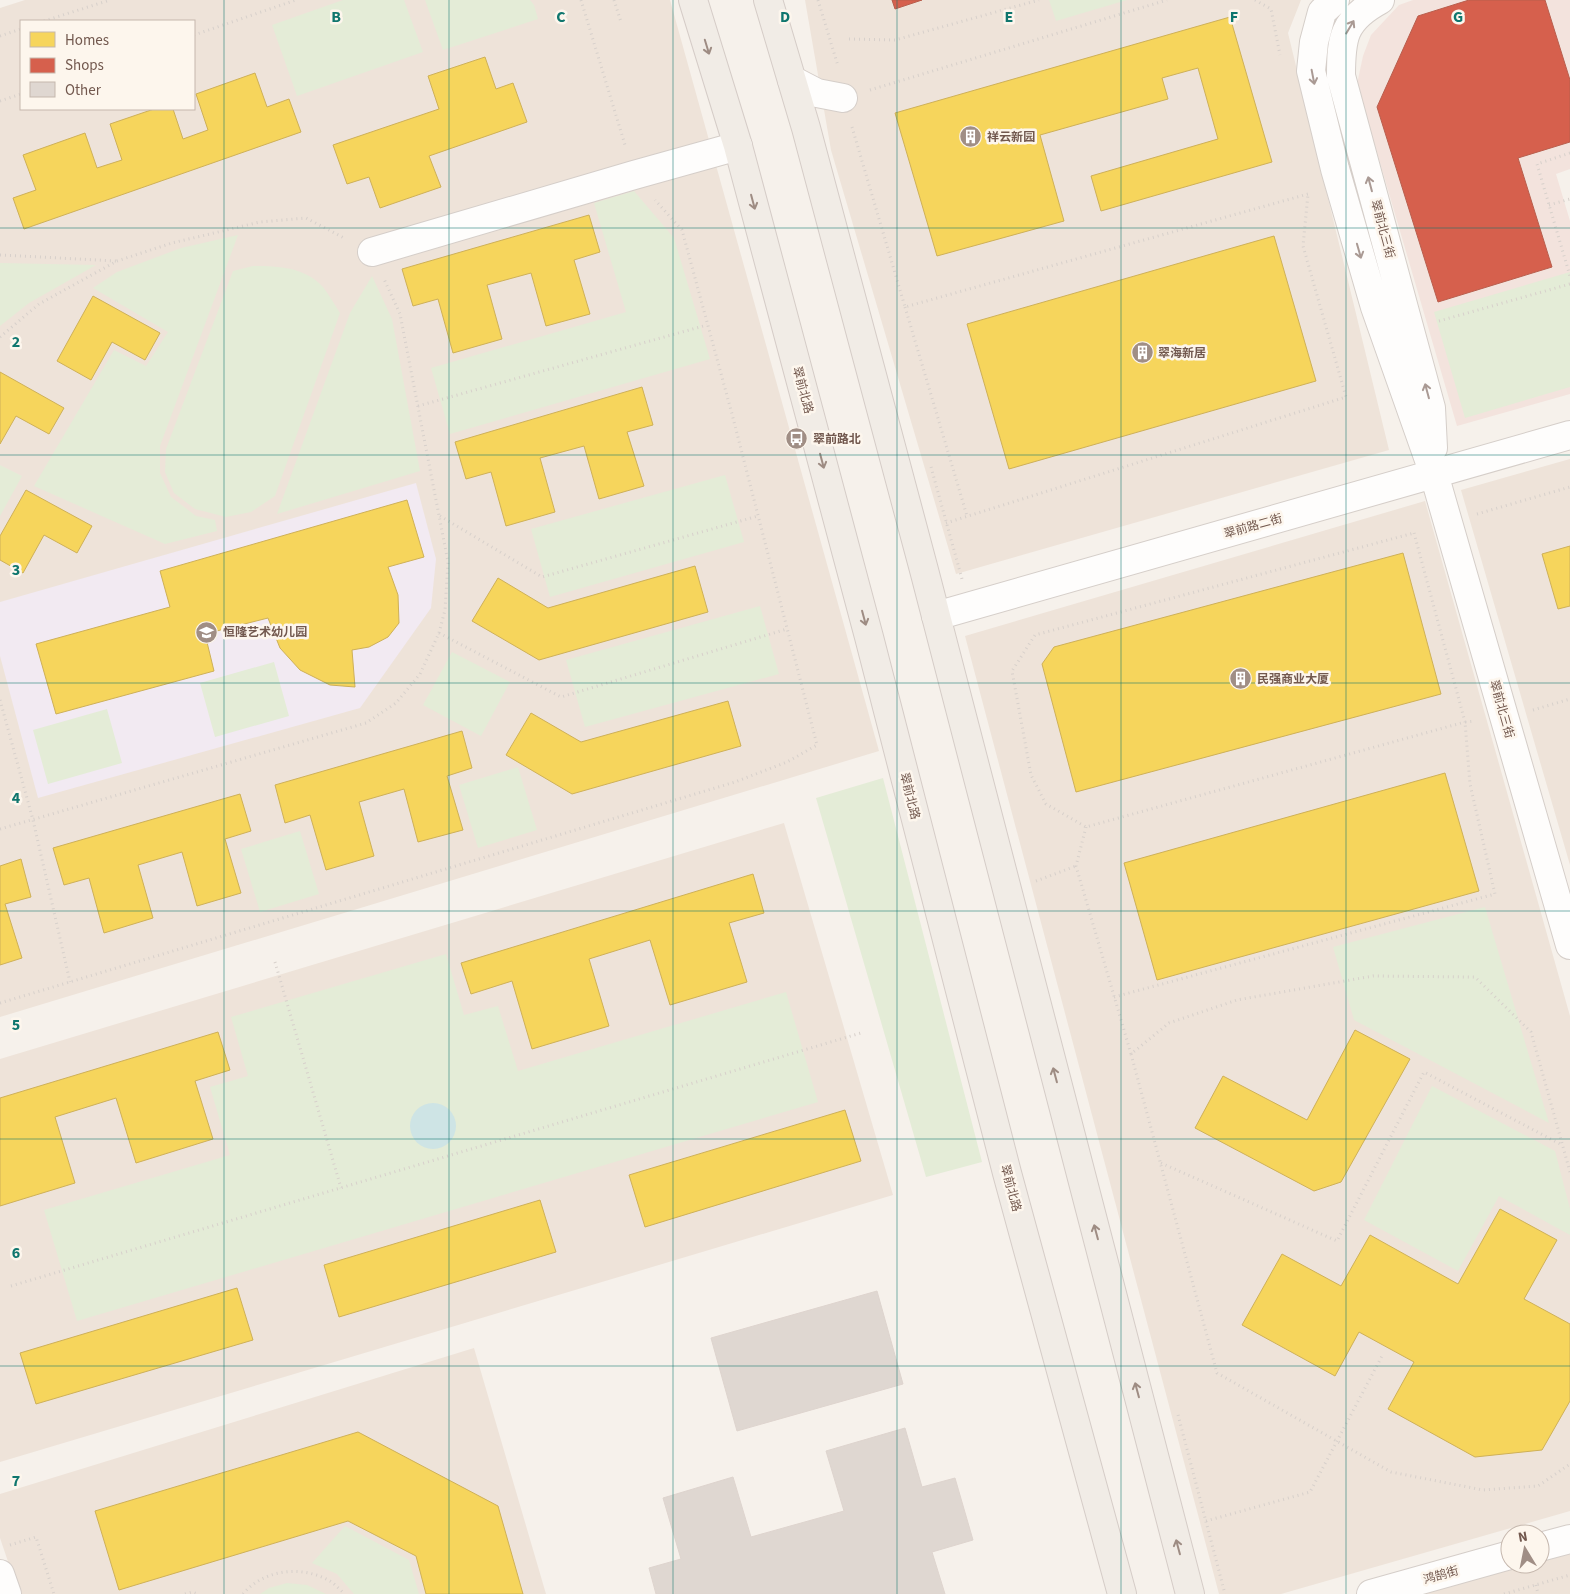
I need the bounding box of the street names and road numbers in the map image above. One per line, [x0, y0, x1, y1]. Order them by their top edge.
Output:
street label: 翠前北三街 [1367, 198, 1398, 260]
street label: 翠前北路 [788, 365, 817, 416]
street label: 翠前路二街 [1222, 510, 1284, 543]
street label: 翠前北三街 [1485, 678, 1518, 740]
street label: 翠前北路 [895, 771, 924, 821]
street label: 翠前北路 [996, 1163, 1025, 1214]
street label: 鸿鹄街 [1421, 1562, 1461, 1589]

